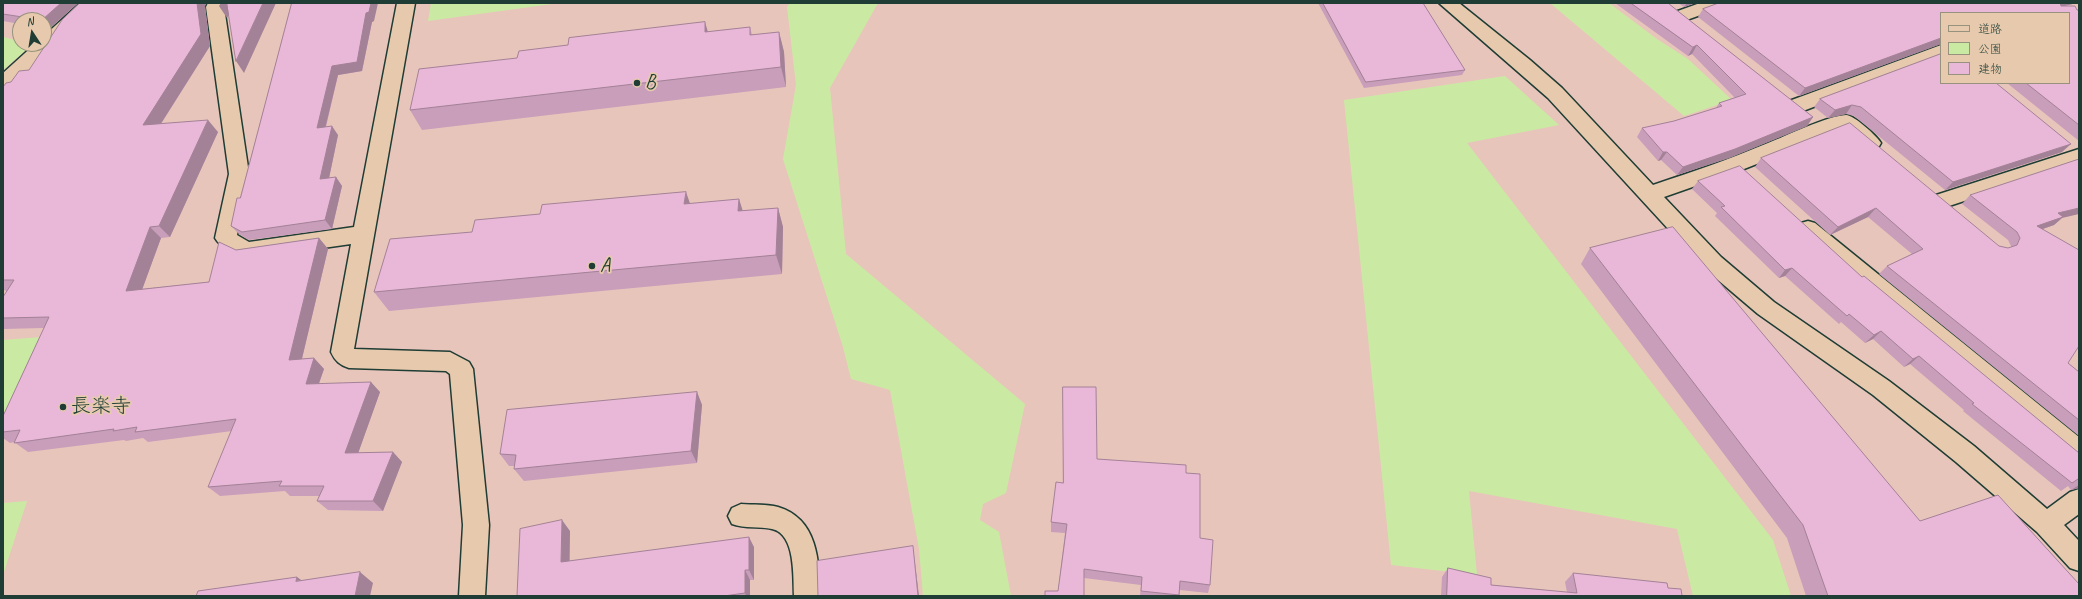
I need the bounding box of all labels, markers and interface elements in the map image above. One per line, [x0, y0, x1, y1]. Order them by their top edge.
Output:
north arrow [12, 12, 52, 52]
legend [1940, 12, 2070, 84]
text: N [25, 14, 35, 29]
text: 道路 [1978, 21, 2002, 37]
text: 公園 [1978, 41, 2002, 57]
text: 建物 [1978, 61, 2002, 77]
place label: B [645, 71, 655, 95]
marker: B [632, 78, 642, 88]
place label: A [600, 254, 610, 278]
marker: A [587, 261, 597, 271]
place label: 長楽寺 [71, 395, 131, 419]
marker: 長楽寺 [58, 402, 68, 412]

